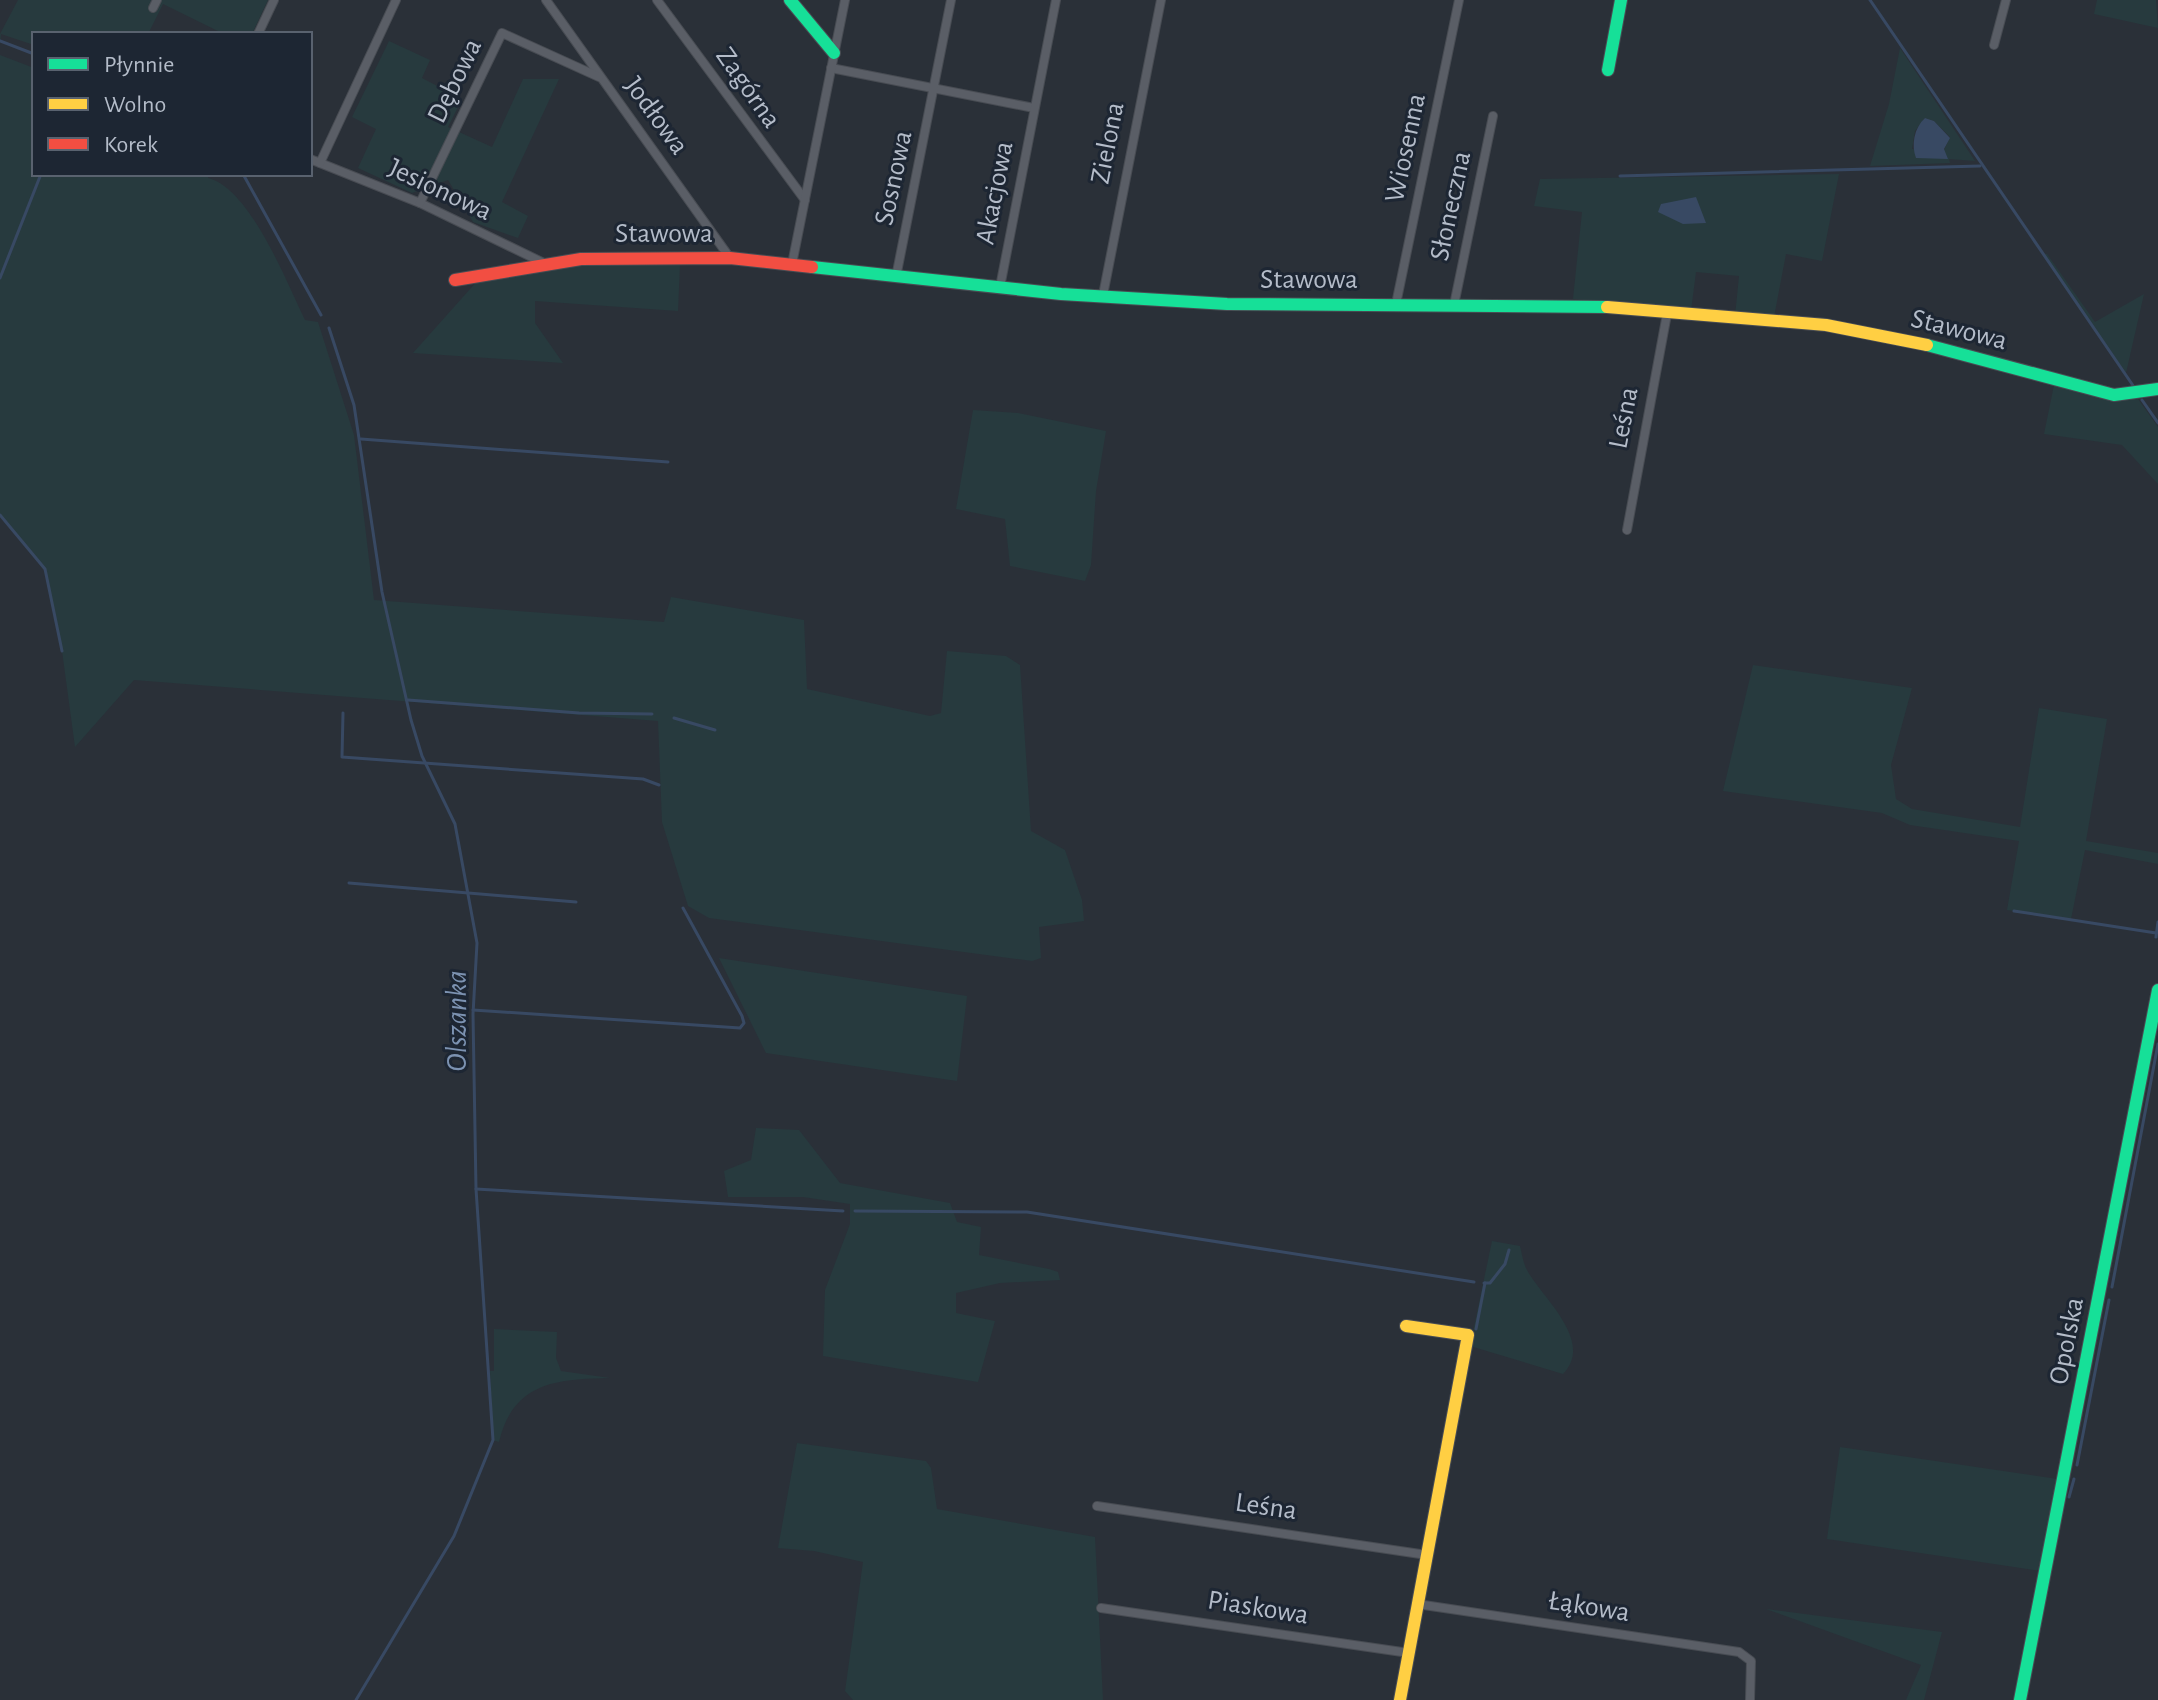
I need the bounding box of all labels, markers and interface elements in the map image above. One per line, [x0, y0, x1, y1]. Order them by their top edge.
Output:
legend [32, 32, 312, 176]
street label: Dębowa [423, 34, 487, 128]
street label: Zagórna [710, 43, 786, 133]
text: Płynnie [104, 53, 174, 77]
street label: Jodłowa [619, 72, 693, 160]
street label: Wiosenna [1381, 91, 1431, 205]
text: Wolno [104, 93, 166, 117]
street label: Zielona [1086, 100, 1130, 186]
street label: Sosnowa [870, 128, 918, 228]
text: Korek [104, 133, 158, 157]
street label: Akacjowa [971, 139, 1019, 247]
street label: Słoneczna [1426, 149, 1476, 263]
street label: Jesionowa [384, 154, 496, 226]
street label: Stawowa [615, 220, 713, 248]
street label: Stawowa [1260, 266, 1358, 294]
street label: Stawowa [1908, 305, 2010, 355]
street label: Leśna [1604, 385, 1644, 451]
water label: Olszanka [442, 970, 472, 1072]
street label: Opolska [2045, 1295, 2089, 1387]
street label: Leśna [1233, 1489, 1299, 1525]
street label: Piaskowa [1206, 1586, 1310, 1630]
street label: Łąkowa [1546, 1587, 1632, 1627]

